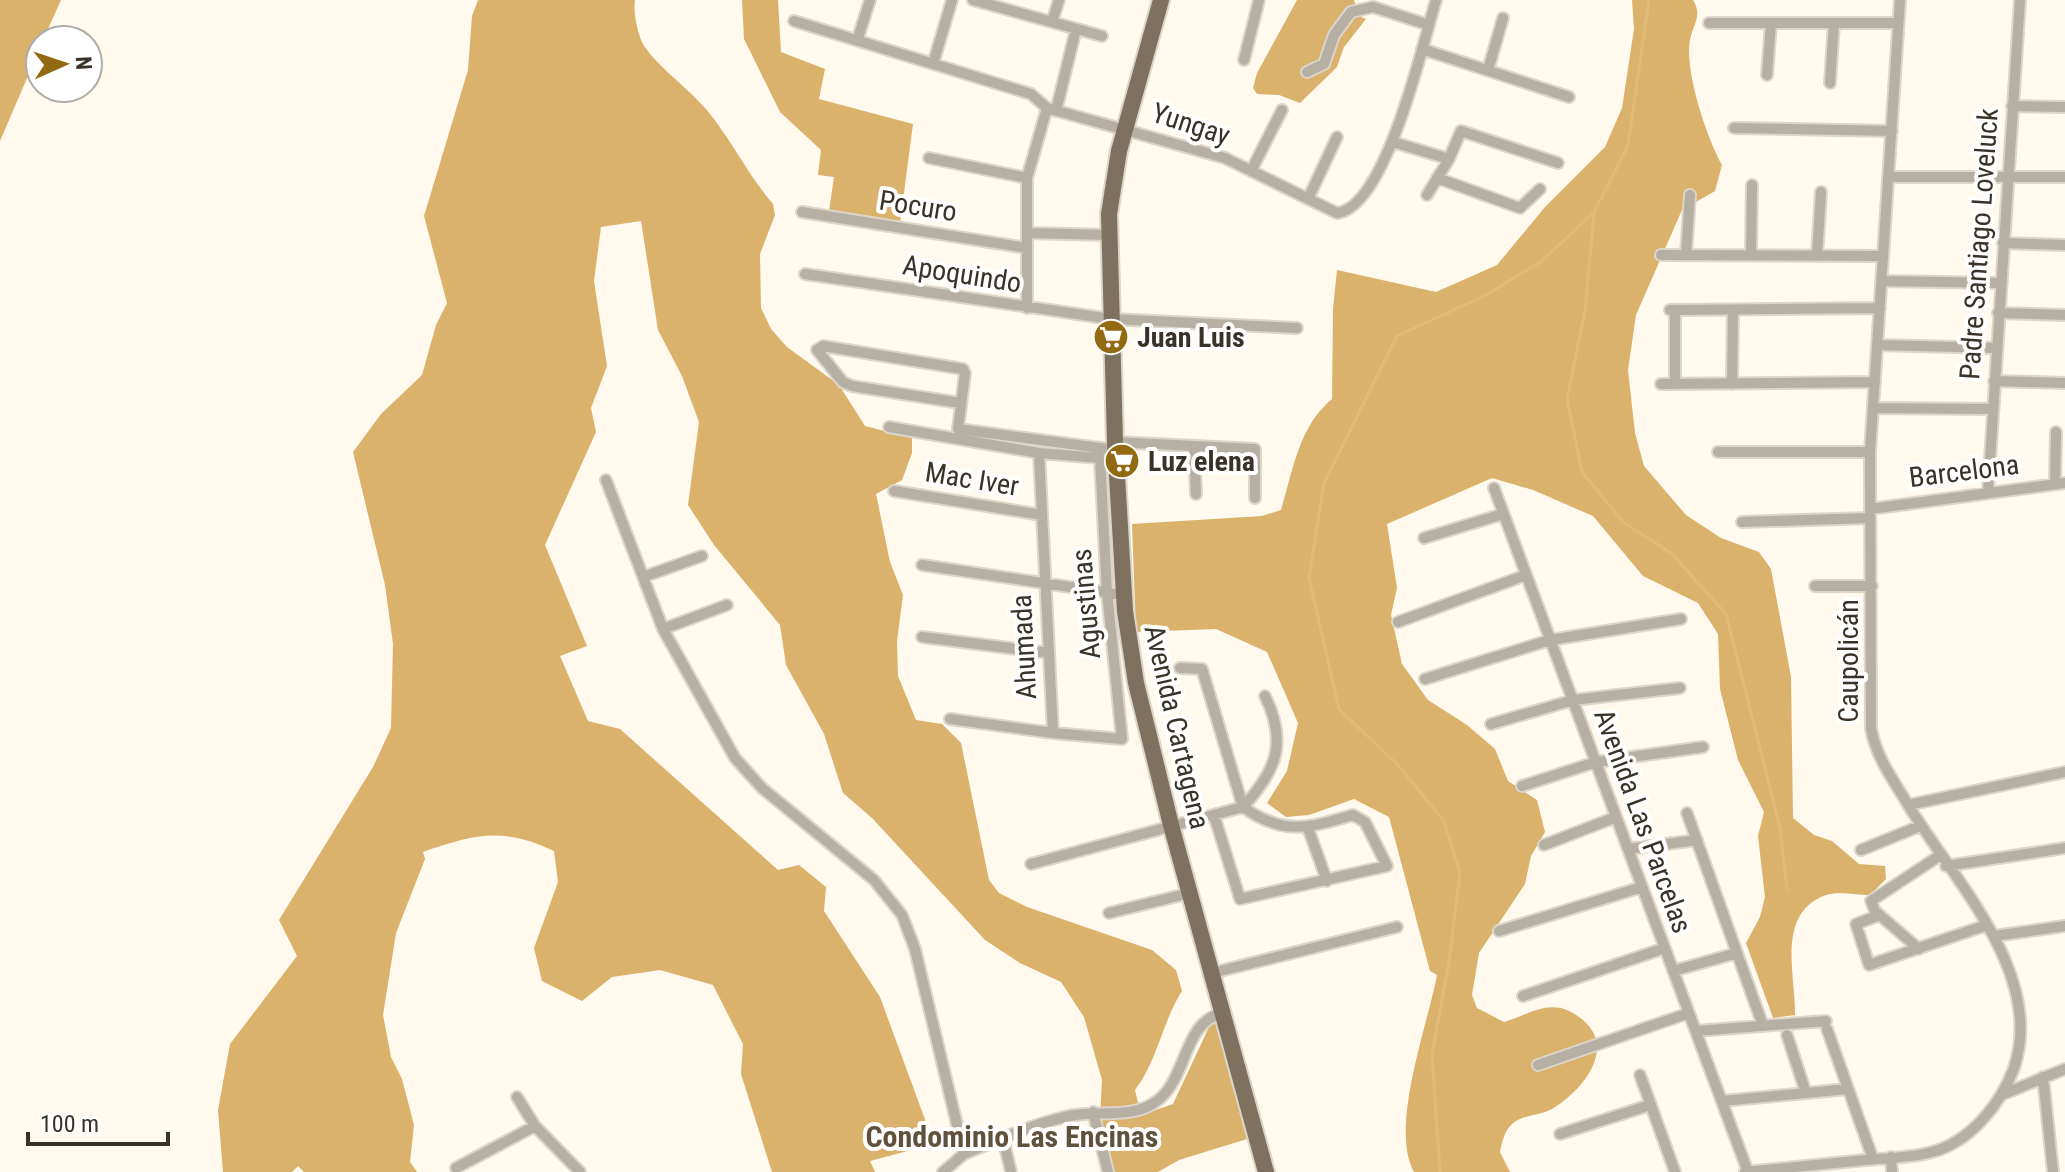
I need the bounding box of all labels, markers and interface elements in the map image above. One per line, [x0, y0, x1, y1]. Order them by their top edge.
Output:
north arrow [24, 24, 104, 104]
text: N [71, 56, 96, 70]
street label: Yungay [1148, 96, 1234, 152]
street label: Padre Santiago Loveluck [1953, 107, 2005, 381]
street label: Pocuro [877, 184, 959, 228]
street label: Apoquindo [900, 248, 1024, 300]
supermarket icon: Juan Luis [1092, 318, 1130, 356]
place label: Juan Luis [1137, 321, 1245, 354]
supermarket icon: Luz elena [1103, 442, 1141, 480]
place label: Luz elena [1148, 445, 1255, 478]
street label: Barcelona [1907, 448, 2021, 494]
street label: Mac Iver [923, 455, 1021, 503]
street label: Agustinas [1065, 547, 1107, 661]
street label: Ahumada [1005, 594, 1043, 700]
street label: Caupolicán [1832, 599, 1865, 723]
street label: Avenida Cartagena [1138, 622, 1216, 832]
street label: Avenida Las Parcelas [1587, 705, 1699, 937]
scale bar [28, 1096, 168, 1146]
text: 100 m [40, 1110, 99, 1138]
district label: Condominio Las Encinas [866, 1119, 1158, 1154]

